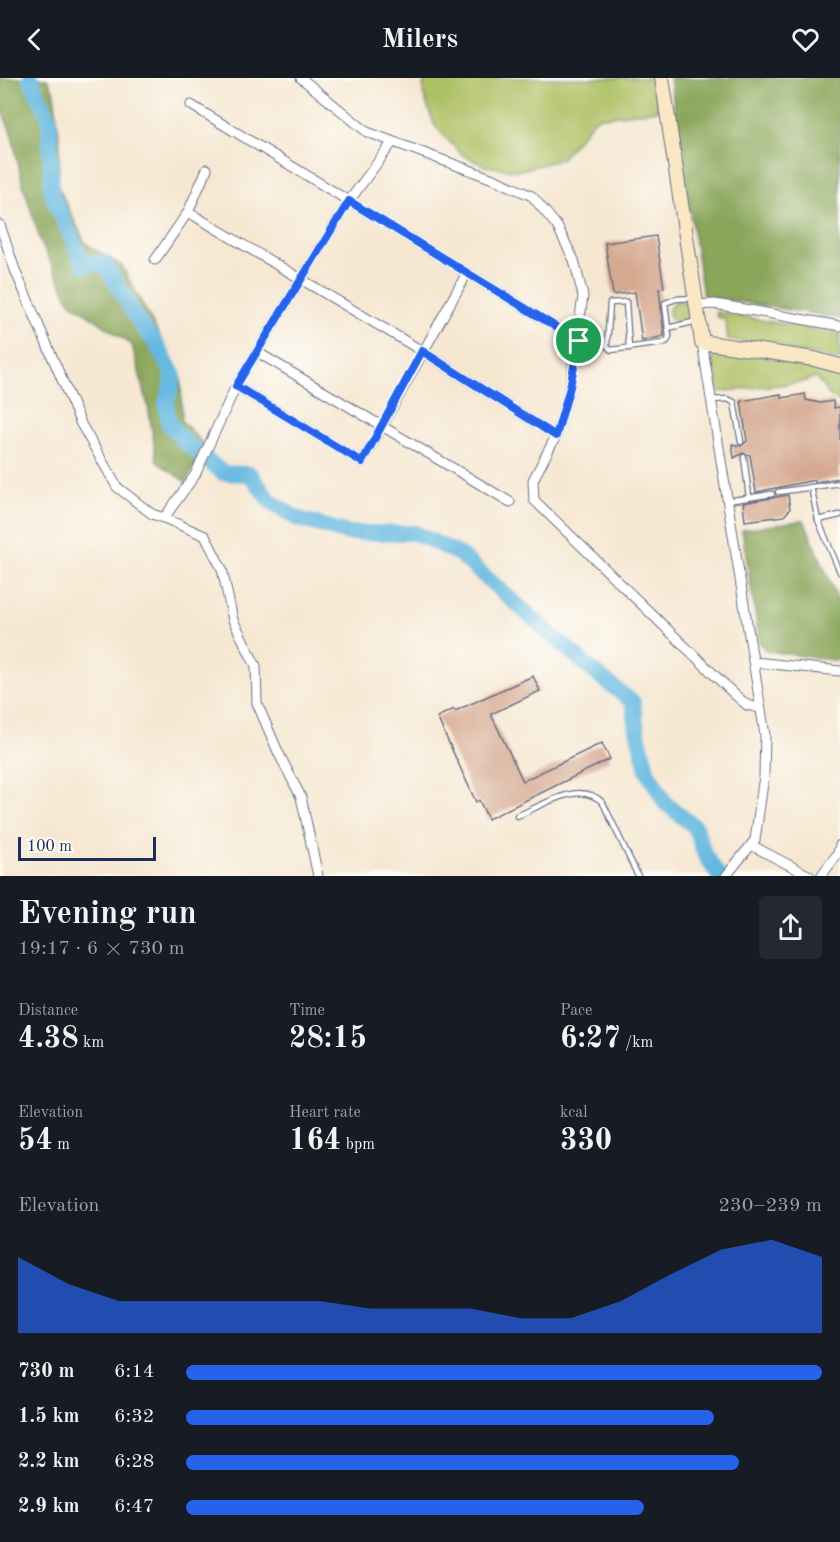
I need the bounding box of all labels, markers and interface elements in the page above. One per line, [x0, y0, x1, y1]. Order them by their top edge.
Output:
icon: back [18, 23, 51, 56]
icon: heart [789, 23, 822, 56]
text: Milers [382, 26, 458, 53]
pin [553, 315, 604, 366]
icon: arrive [562, 324, 595, 357]
scale bar [18, 834, 156, 862]
text: 100 m [27, 839, 72, 855]
button: share [759, 896, 822, 959]
text: Evening run [18, 898, 197, 931]
text: 19:17 · 6 × 730 m [18, 939, 185, 959]
text: Distance [18, 1003, 78, 1019]
text: Time [289, 1003, 325, 1019]
text: Pace [560, 1003, 592, 1019]
text: 4.38 [18, 1024, 79, 1054]
text: 28:15 [289, 1024, 367, 1054]
text: 6:27 [560, 1024, 621, 1054]
text: km [79, 1035, 104, 1051]
text: /km [621, 1035, 653, 1051]
text: Elevation [18, 1105, 83, 1121]
text: Heart rate [289, 1105, 361, 1121]
text: kcal [560, 1105, 588, 1121]
text: 54 [18, 1126, 53, 1156]
text: 164 [289, 1126, 341, 1156]
text: 330 [560, 1126, 612, 1156]
text: m [53, 1137, 70, 1153]
text: bpm [341, 1137, 375, 1153]
text: Elevation [18, 1196, 99, 1216]
text: 230–239 m [719, 1196, 822, 1216]
text: 730 m [18, 1362, 74, 1382]
text: 6:14 [114, 1362, 154, 1382]
text: 1.5 km [18, 1407, 80, 1427]
text: 6:32 [114, 1407, 154, 1427]
text: 2.2 km [18, 1452, 80, 1472]
text: 6:28 [114, 1452, 154, 1472]
text: 2.9 km [18, 1497, 80, 1517]
text: 6:47 [114, 1497, 154, 1517]

